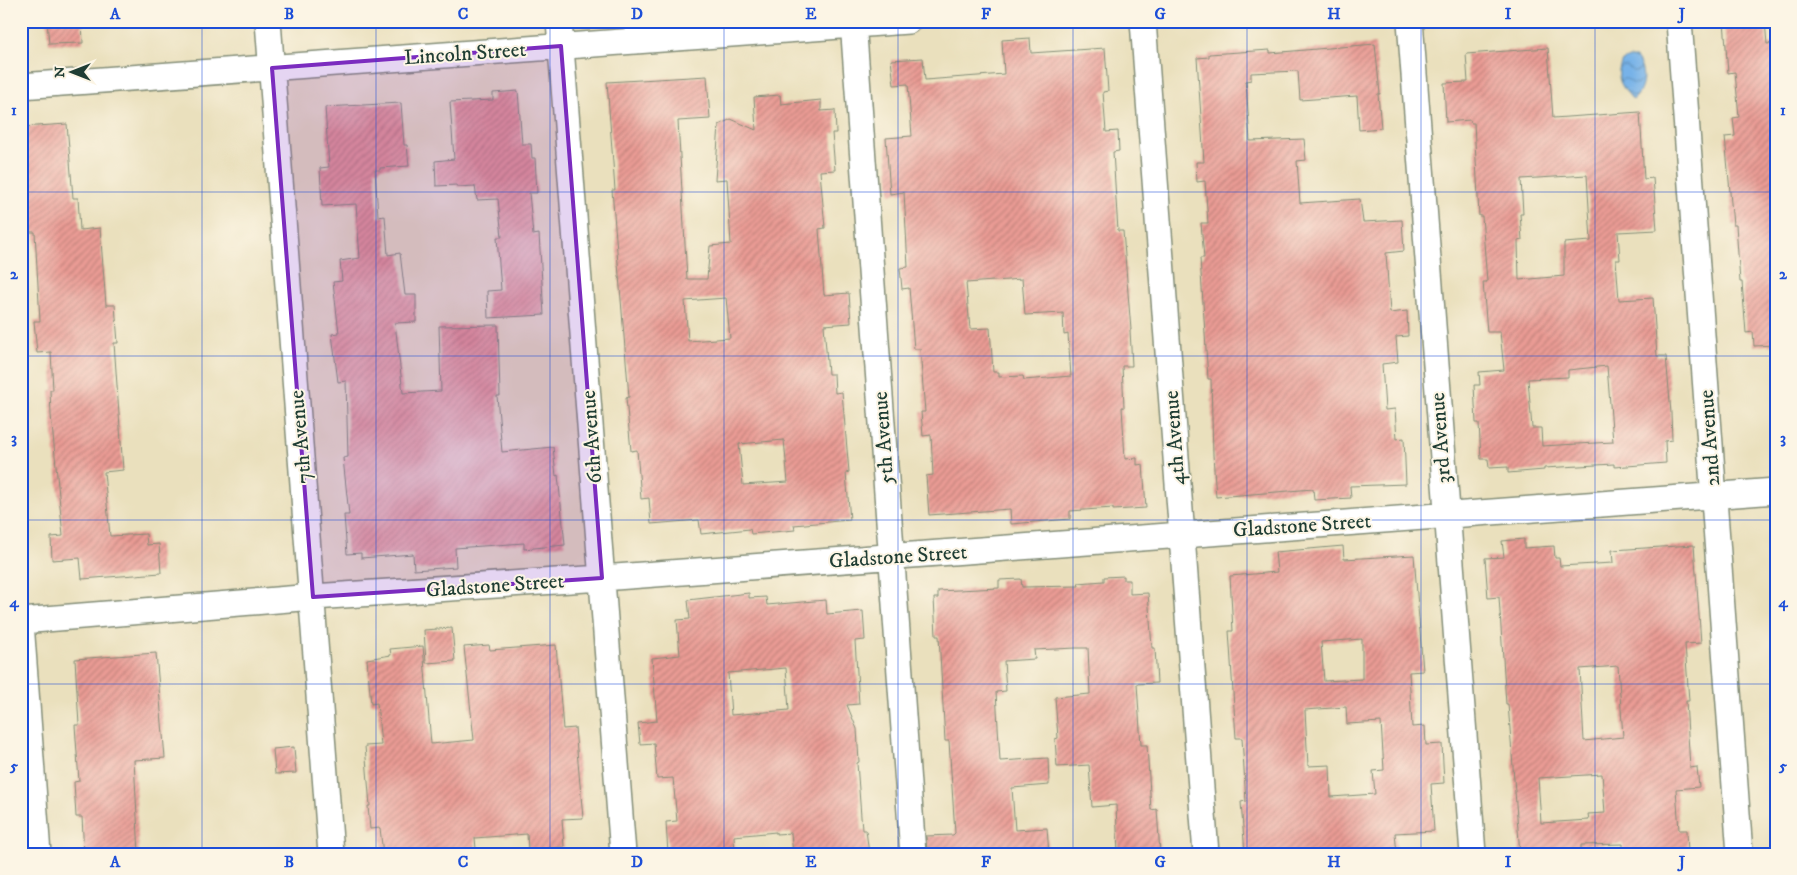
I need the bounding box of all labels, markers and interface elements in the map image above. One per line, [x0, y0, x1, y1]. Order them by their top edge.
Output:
text: A [109, 4, 121, 24]
text: B [284, 4, 294, 24]
text: C [458, 4, 468, 24]
text: D [631, 4, 643, 24]
text: E [805, 4, 817, 24]
text: F [981, 4, 991, 24]
text: G [1154, 4, 1166, 24]
text: H [1327, 4, 1341, 24]
text: I [1505, 4, 1512, 24]
text: J [1677, 4, 1686, 24]
street label: Lincoln Street [403, 37, 527, 71]
north arrow [48, 48, 98, 98]
text: N [51, 66, 69, 78]
text: 1 [11, 100, 17, 120]
text: 1 [1780, 100, 1786, 120]
text: 2 [10, 264, 19, 284]
text: 2 [1779, 264, 1788, 284]
street label: 2nd Avenue [1694, 388, 1726, 487]
street label: 7th Avenue [284, 389, 318, 485]
street label: 6th Avenue [576, 389, 608, 485]
street label: 4th Avenue [1159, 389, 1191, 486]
street label: 5th Avenue [868, 390, 900, 485]
street label: 3rd Avenue [1425, 391, 1457, 484]
text: 3 [11, 428, 17, 448]
text: 3 [1780, 428, 1786, 448]
street label: Gladstone Street [1232, 508, 1372, 544]
street label: Gladstone Street [828, 539, 968, 575]
street label: Gladstone Street [425, 568, 565, 604]
text: 4 [8, 592, 19, 612]
text: 4 [1777, 592, 1788, 612]
text: 5 [9, 756, 18, 776]
text: 5 [1778, 756, 1787, 776]
text: A [109, 852, 121, 872]
text: B [284, 852, 294, 872]
text: C [458, 852, 468, 872]
text: D [631, 852, 643, 872]
text: E [805, 852, 817, 872]
text: F [981, 852, 991, 872]
text: G [1154, 852, 1166, 872]
text: H [1327, 852, 1341, 872]
text: I [1505, 852, 1512, 872]
text: J [1677, 852, 1686, 872]

